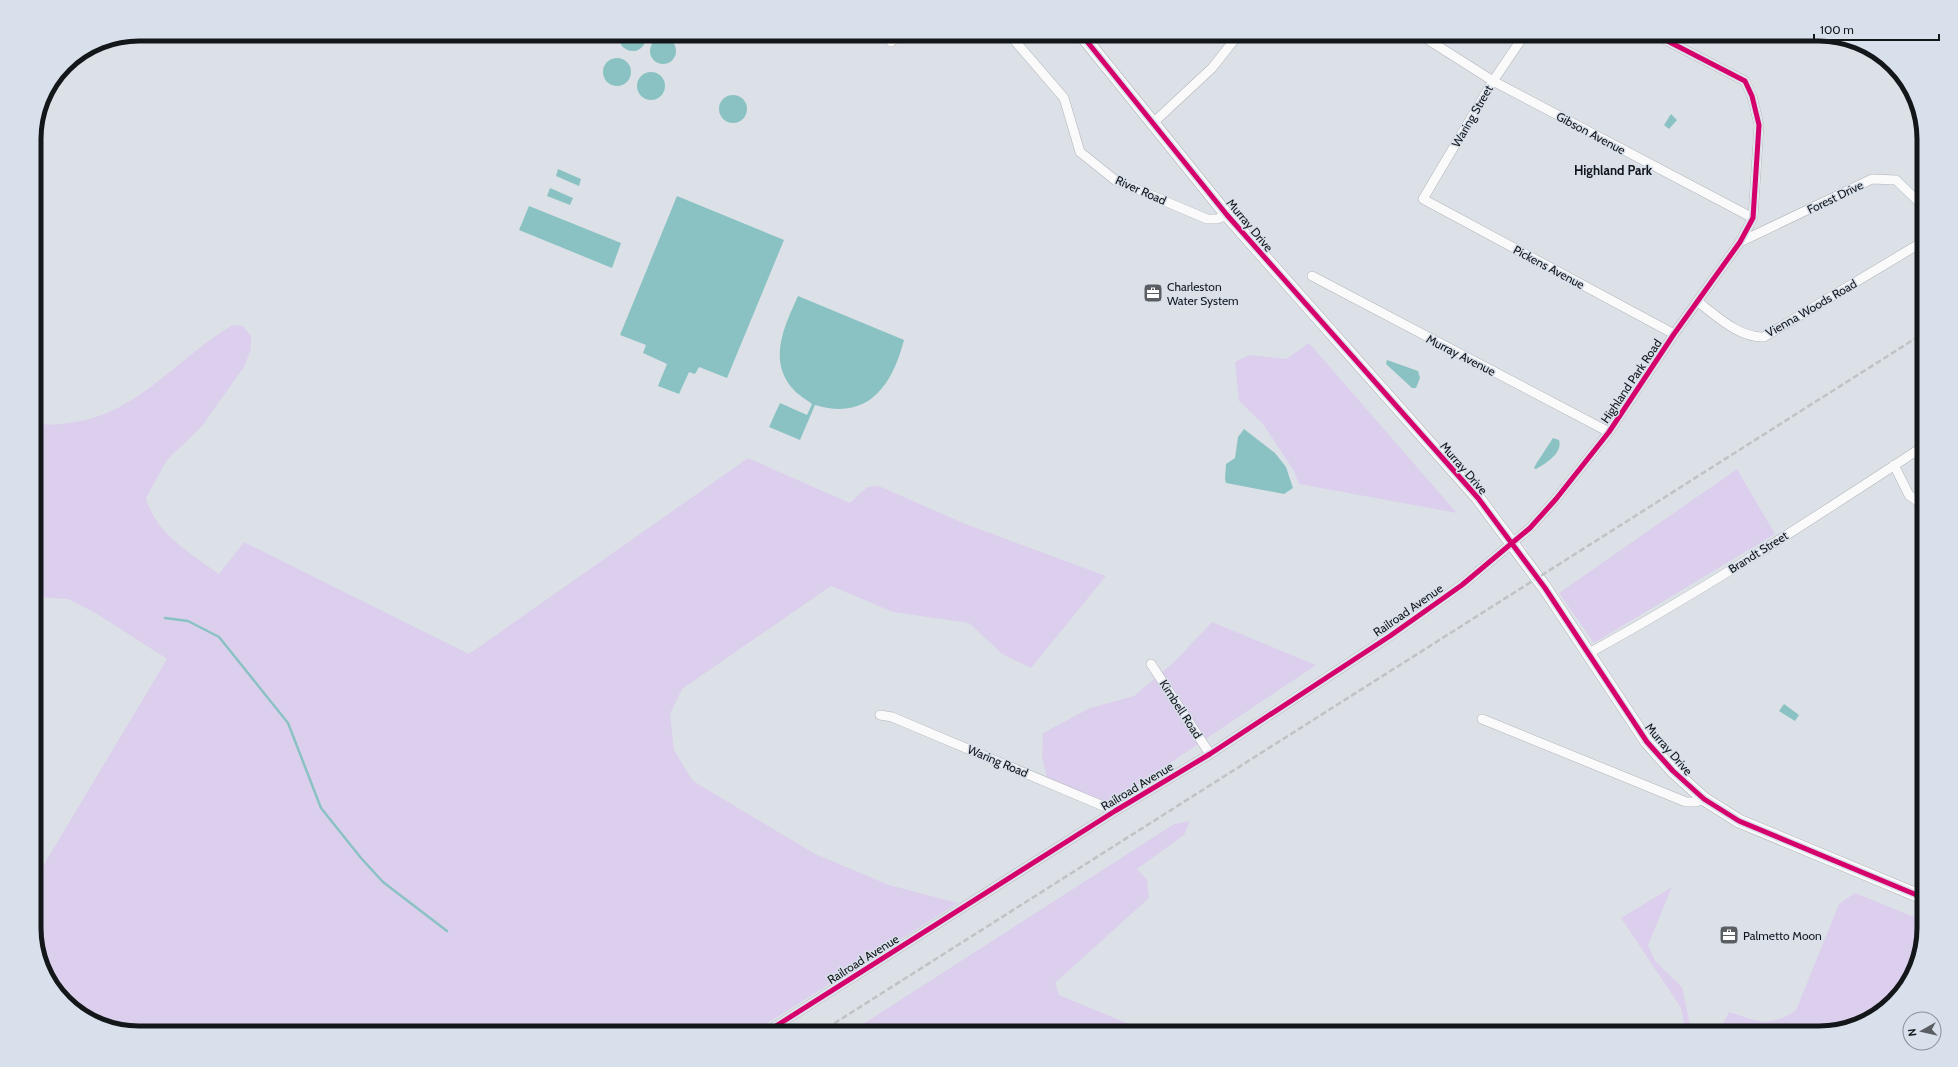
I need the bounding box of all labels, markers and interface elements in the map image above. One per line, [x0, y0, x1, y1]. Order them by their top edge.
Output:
scale bar [1814, 16, 1939, 42]
text: 100 m [1820, 22, 1854, 37]
street label: Waring Street [1448, 82, 1496, 150]
street label: Gibson Avenue [1554, 108, 1628, 158]
district label: Highland Park [1574, 162, 1653, 178]
street label: River Road [1113, 172, 1169, 208]
street label: Forest Drive [1804, 177, 1866, 217]
street label: Murray Drive [1223, 195, 1277, 255]
street label: Pickens Avenue [1511, 242, 1587, 292]
street label: Vienna Woods Road [1763, 276, 1859, 340]
place label: Charleston Water System [1167, 279, 1239, 308]
office icon: Charleston Water System [1142, 282, 1164, 304]
street label: Murray Avenue [1424, 331, 1498, 379]
street label: Highland Park Road [1597, 336, 1665, 426]
street label: Murray Drive [1437, 439, 1491, 497]
street label: Brandt Street [1725, 528, 1791, 576]
street label: Railroad Avenue [1370, 580, 1446, 640]
street label: Kimbell Road [1156, 677, 1206, 741]
street label: Murray Drive [1642, 720, 1696, 778]
street label: Waring Road [965, 742, 1031, 780]
street label: Railroad Avenue [1098, 759, 1176, 813]
office icon: Palmetto Moon [1718, 924, 1740, 946]
place label: Palmetto Moon [1743, 928, 1822, 943]
street label: Railroad Avenue [824, 931, 902, 987]
north arrow [1902, 1011, 1942, 1051]
text: N [1905, 1028, 1920, 1037]

